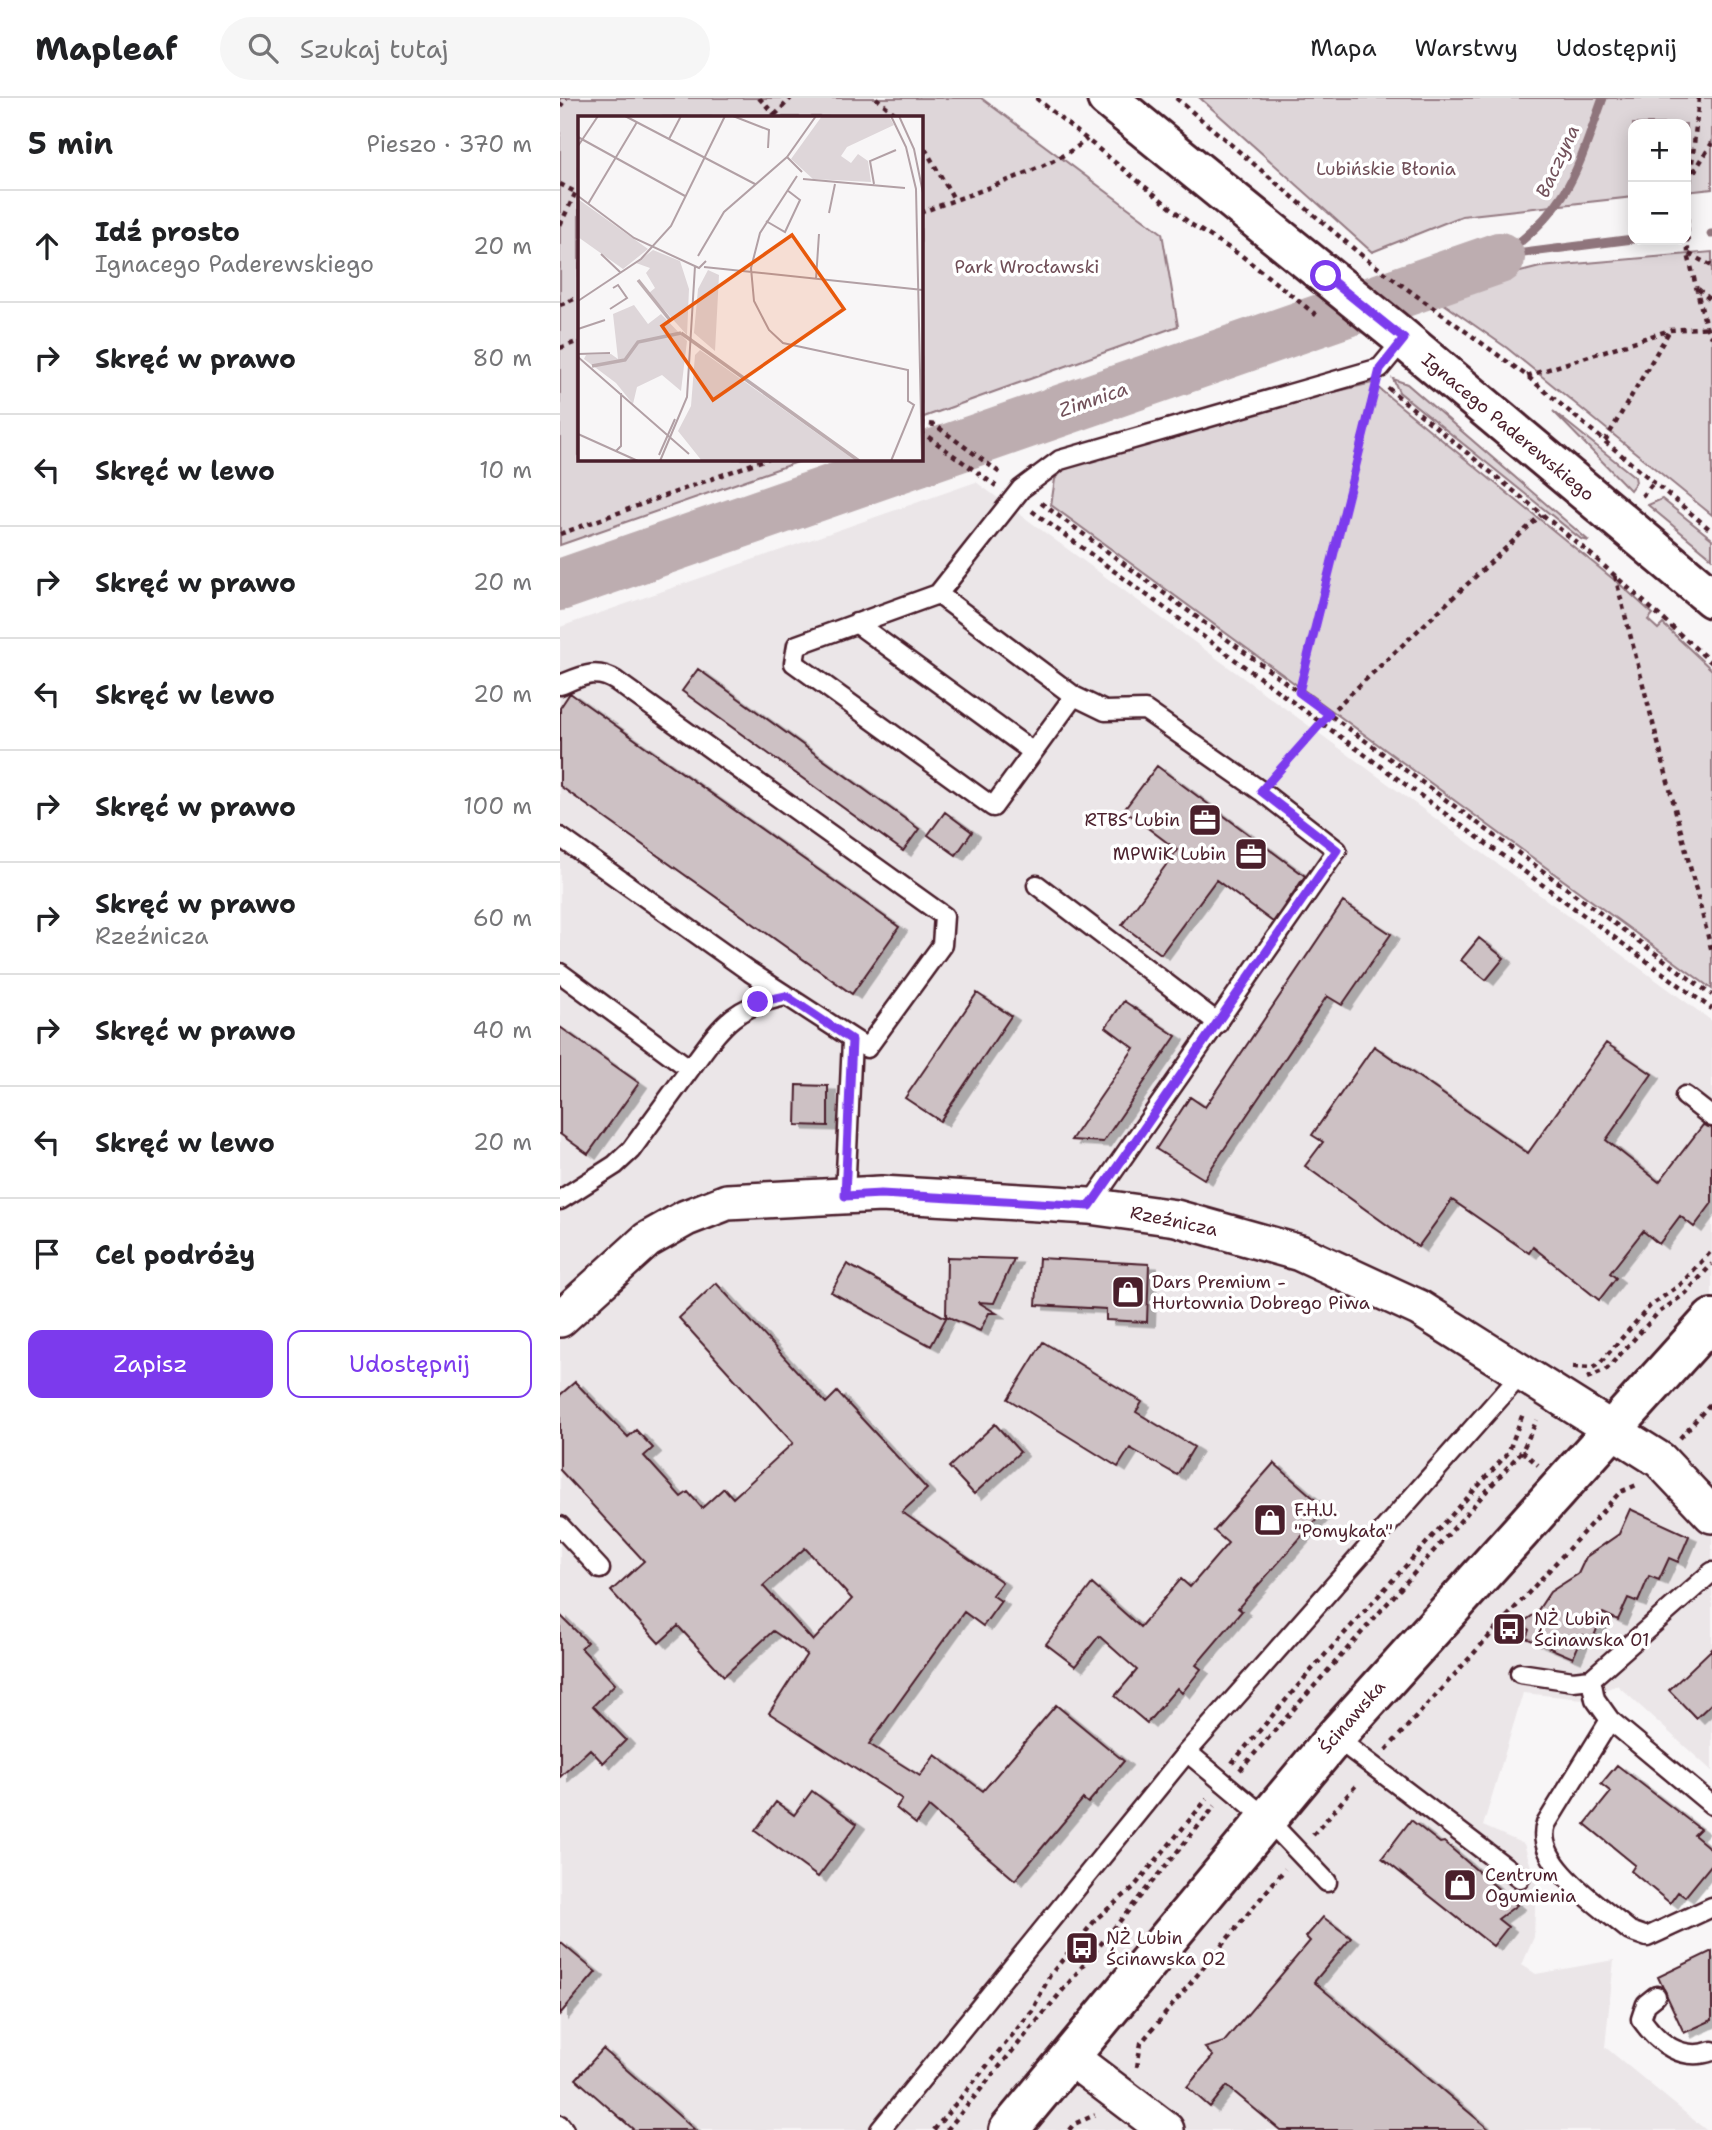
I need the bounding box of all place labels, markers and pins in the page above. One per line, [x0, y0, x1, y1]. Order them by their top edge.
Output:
office icon: RTBS Lubin [1186, 801, 1224, 839]
place label: RTBS Lubin [1084, 808, 1180, 832]
office icon: MPWiK Lubin [1232, 835, 1270, 873]
place label: MPWiK Lubin [1113, 842, 1226, 866]
place label: Dars Premium - Hurtownia Dobrego Piwa [1152, 1270, 1370, 1315]
shop icon: Dars Premium - Hurtownia Dobrego Piwa [1109, 1273, 1147, 1311]
place label: F.H.U. "Pomykała" [1294, 1498, 1393, 1543]
shop icon: F.H.U. "Pomykała" [1251, 1501, 1289, 1539]
place label: NŻ Lubin Ścinawska 01 [1534, 1607, 1650, 1652]
bus stop icon: NŻ Lubin Ścinawska 01 [1490, 1610, 1528, 1648]
place label: Centrum Ogumienia [1485, 1863, 1576, 1908]
shop icon: Centrum Ogumienia [1441, 1866, 1479, 1904]
place label: NŻ Lubin Ścinawska 02 [1106, 1926, 1226, 1971]
bus stop icon: NŻ Lubin Ścinawska 02 [1063, 1929, 1101, 1967]

